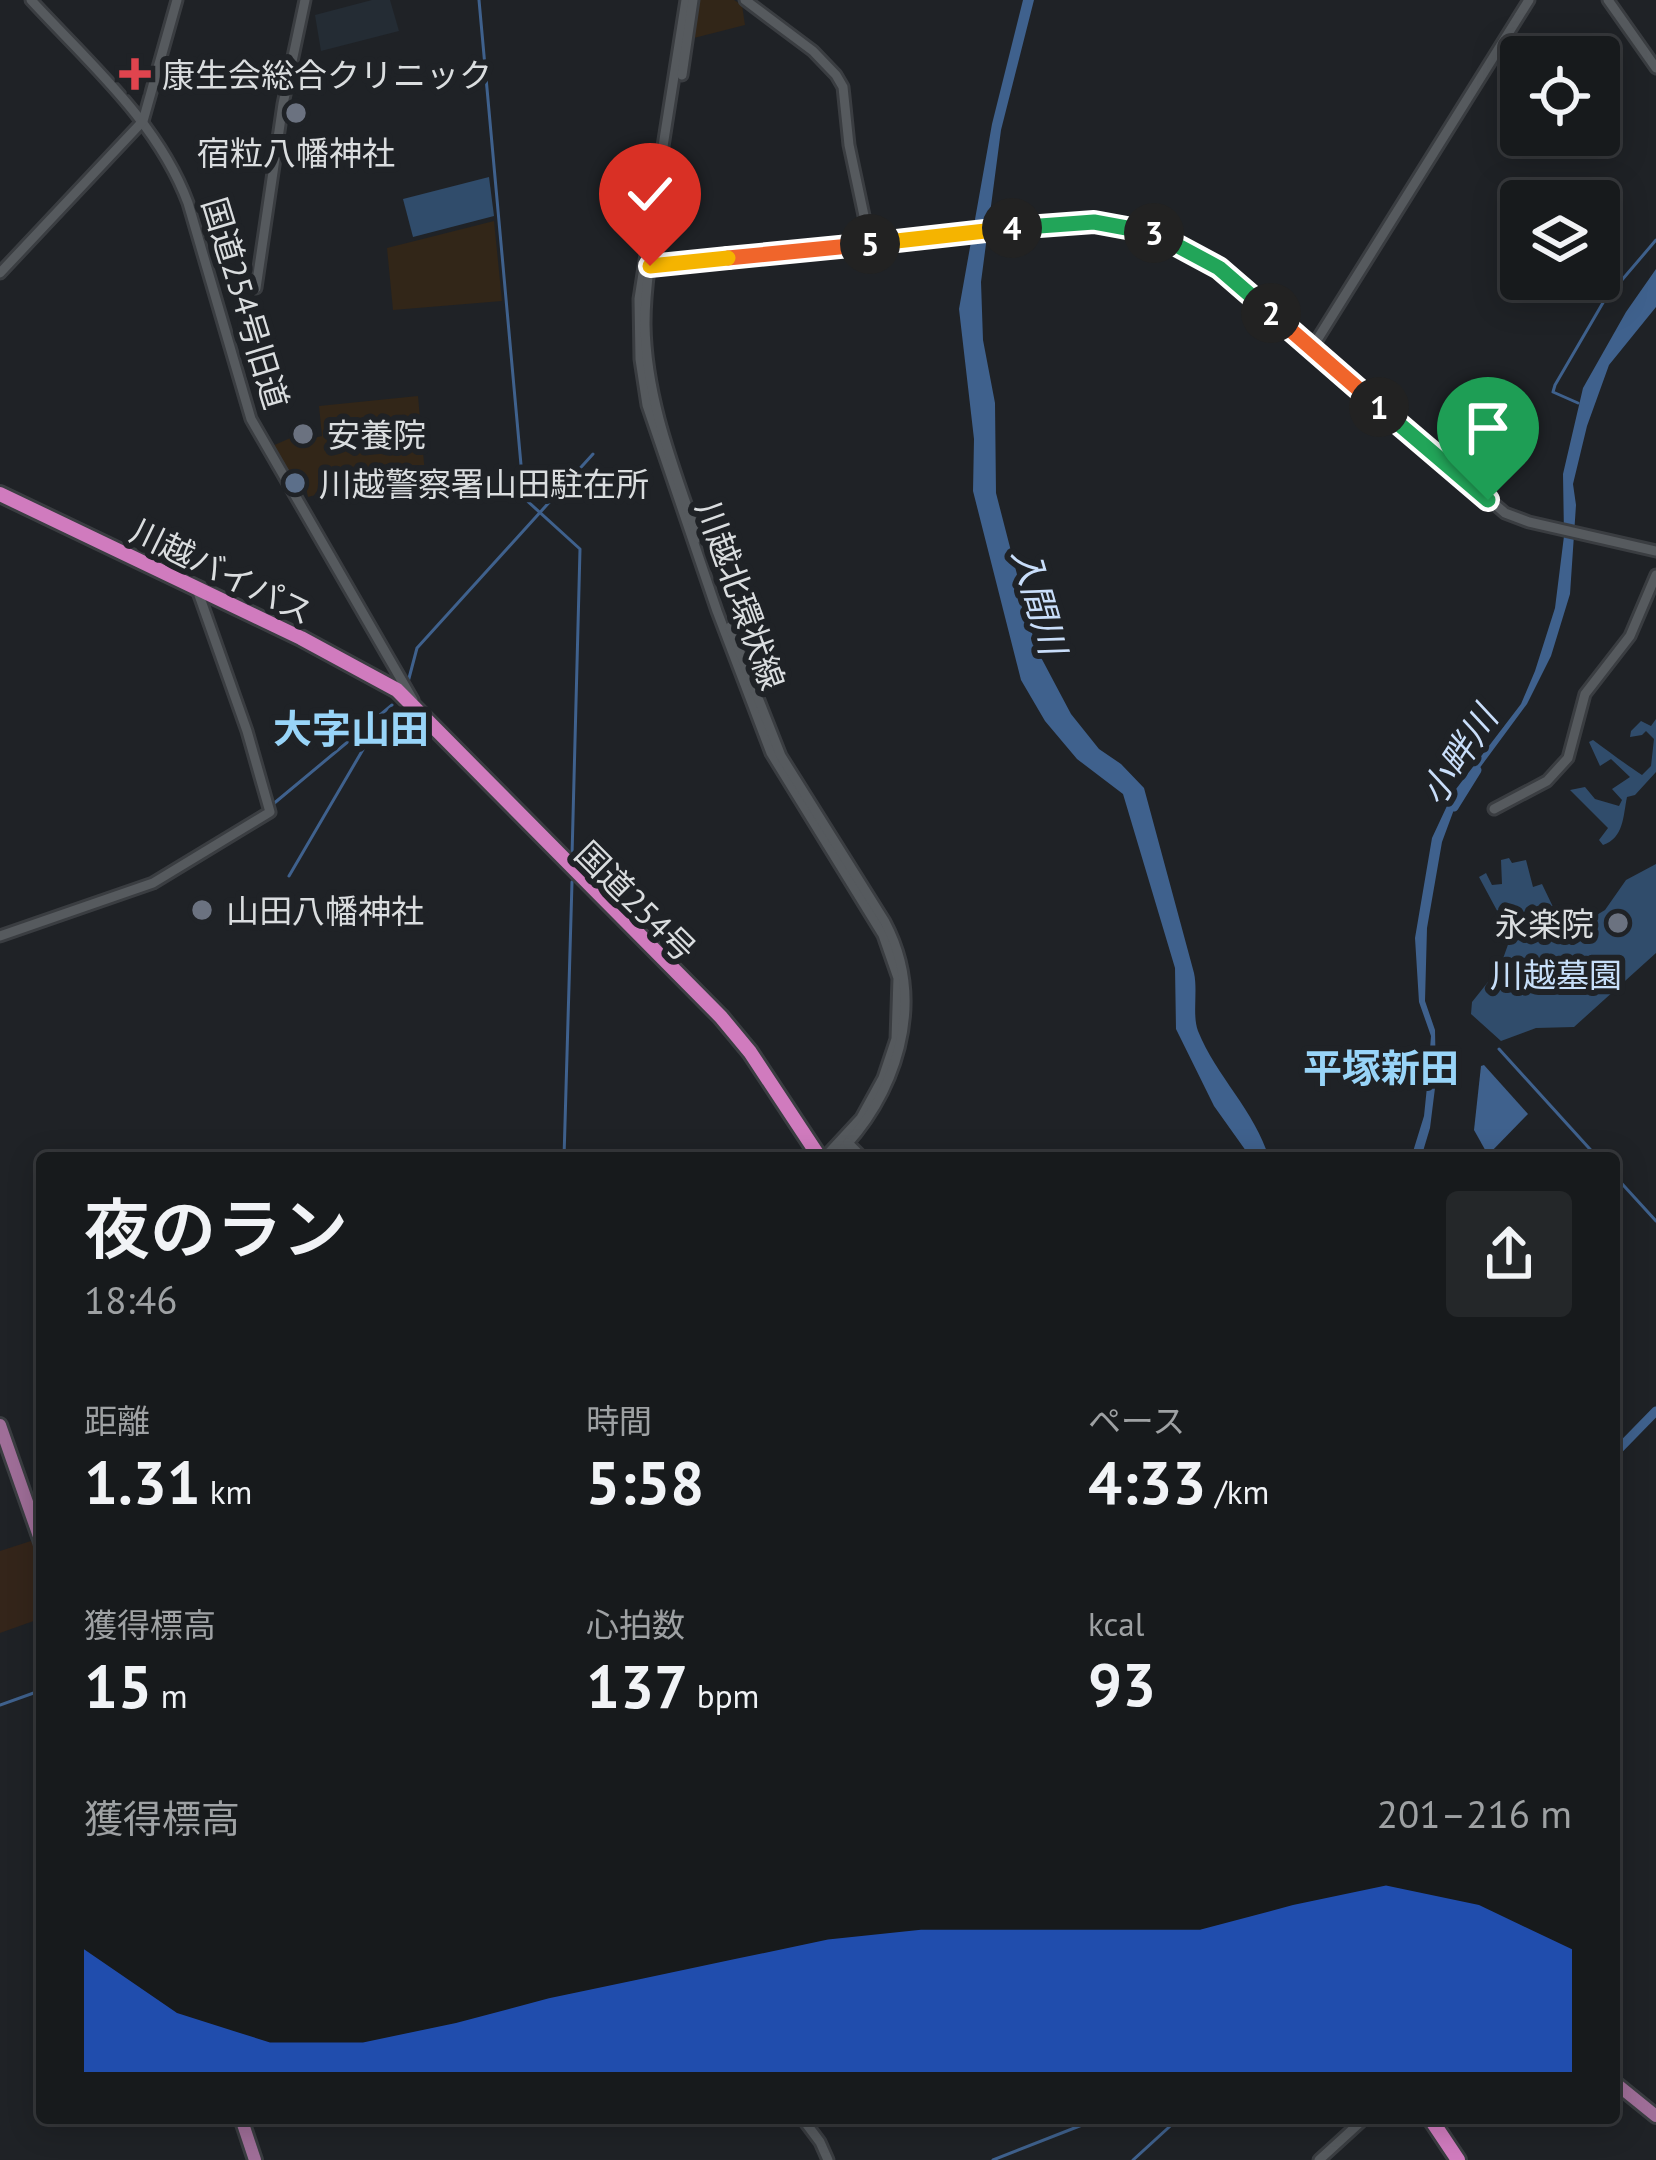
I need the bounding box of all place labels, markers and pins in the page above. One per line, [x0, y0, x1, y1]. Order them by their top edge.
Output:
place label: 康生会総合クリニック [162, 53, 492, 96]
marker: 康生会総合クリニック [119, 58, 151, 90]
marker: 宿粒八幡神社 [283, 100, 309, 126]
place label: 宿粒八幡神社 [197, 131, 395, 174]
pin [599, 143, 701, 266]
pin: 4 [982, 198, 1042, 258]
pin: 3 [1124, 203, 1184, 263]
pin: 5 [840, 214, 900, 274]
pin: 2 [1241, 283, 1301, 343]
pin: 1 [1349, 377, 1409, 437]
pin [1437, 377, 1539, 500]
place label: 安養院 [327, 413, 426, 456]
marker: 安養院 [290, 421, 316, 447]
place label: 川越警察署山田駐在所 [319, 462, 649, 505]
marker: 川越警察署山田駐在所 [282, 470, 308, 496]
place label: 山田八幡神社 [226, 889, 424, 932]
marker: 山田八幡神社 [189, 897, 215, 923]
place label: 永楽院 [1495, 902, 1594, 945]
marker: 永楽院 [1605, 910, 1631, 936]

